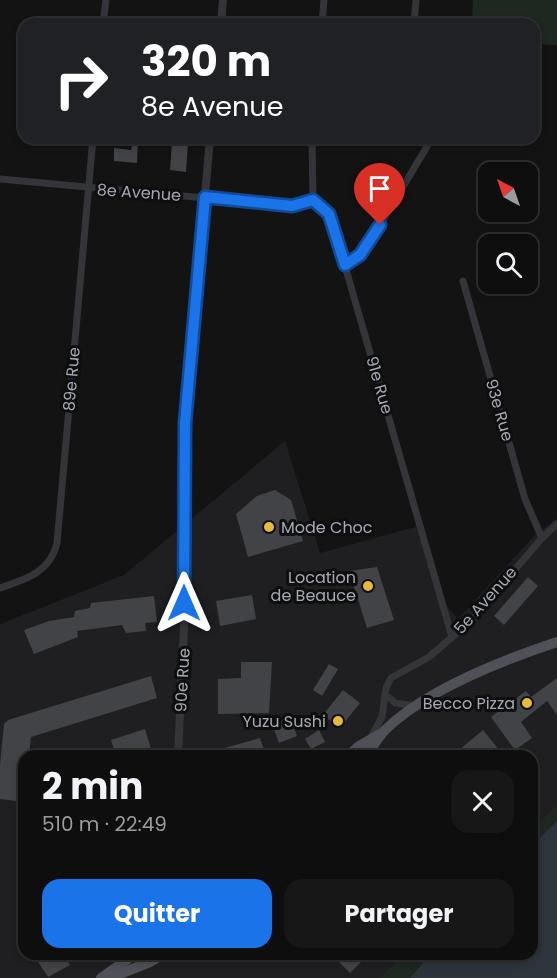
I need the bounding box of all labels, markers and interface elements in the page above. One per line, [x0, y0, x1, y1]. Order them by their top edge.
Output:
text: 320 m [141, 32, 271, 91]
icon: right [42, 42, 120, 120]
text: 8e Avenue [141, 88, 283, 125]
north arrow [478, 162, 538, 222]
map controls [478, 162, 538, 294]
pin [354, 163, 405, 225]
icon: arrive [363, 172, 396, 205]
street label: 8e Avenue [96, 178, 182, 207]
button: search [478, 234, 538, 294]
street label: 89e Rue [57, 346, 86, 412]
street label: 91e Rue [360, 353, 399, 417]
street label: 93e Rue [480, 376, 519, 444]
place label: Mode Choc [281, 516, 373, 539]
marker: Mode Choc [262, 520, 276, 534]
street label: 5e Avenue [449, 561, 522, 639]
place label: Location de Beauce [271, 566, 356, 607]
position arrow [152, 571, 216, 635]
marker: Location de Beauce [361, 579, 375, 593]
street label: 90e Rue [169, 647, 196, 713]
place label: Becco Pizza [423, 692, 515, 715]
marker: Becco Pizza [520, 696, 534, 710]
place label: Yuzu Sushi [242, 710, 326, 733]
marker: Yuzu Sushi [331, 714, 345, 728]
text: 2 min [42, 761, 143, 812]
button: close [451, 770, 514, 833]
text: 510 m · 22:49 [42, 810, 167, 838]
button: Quitter [42, 879, 272, 948]
button: Partager [284, 879, 514, 948]

